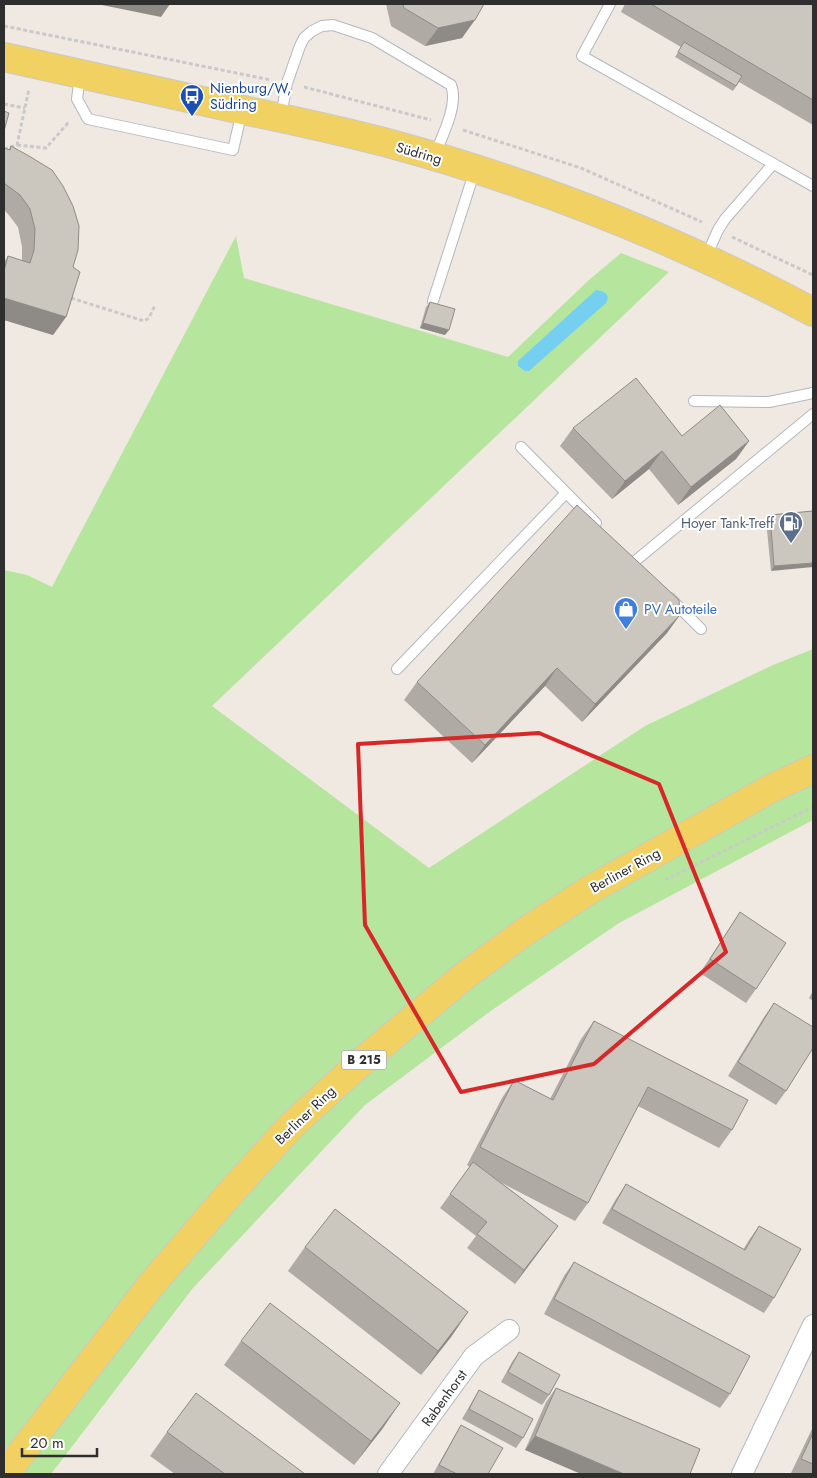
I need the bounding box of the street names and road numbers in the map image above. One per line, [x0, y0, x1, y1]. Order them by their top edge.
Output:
street label: Südring [394, 137, 444, 169]
street label: Berliner Ring [586, 843, 664, 897]
road number: B 215 [342, 1050, 386, 1070]
street label: Berliner Ring [270, 1081, 340, 1149]
street label: Rabenhorst [417, 1365, 472, 1431]

